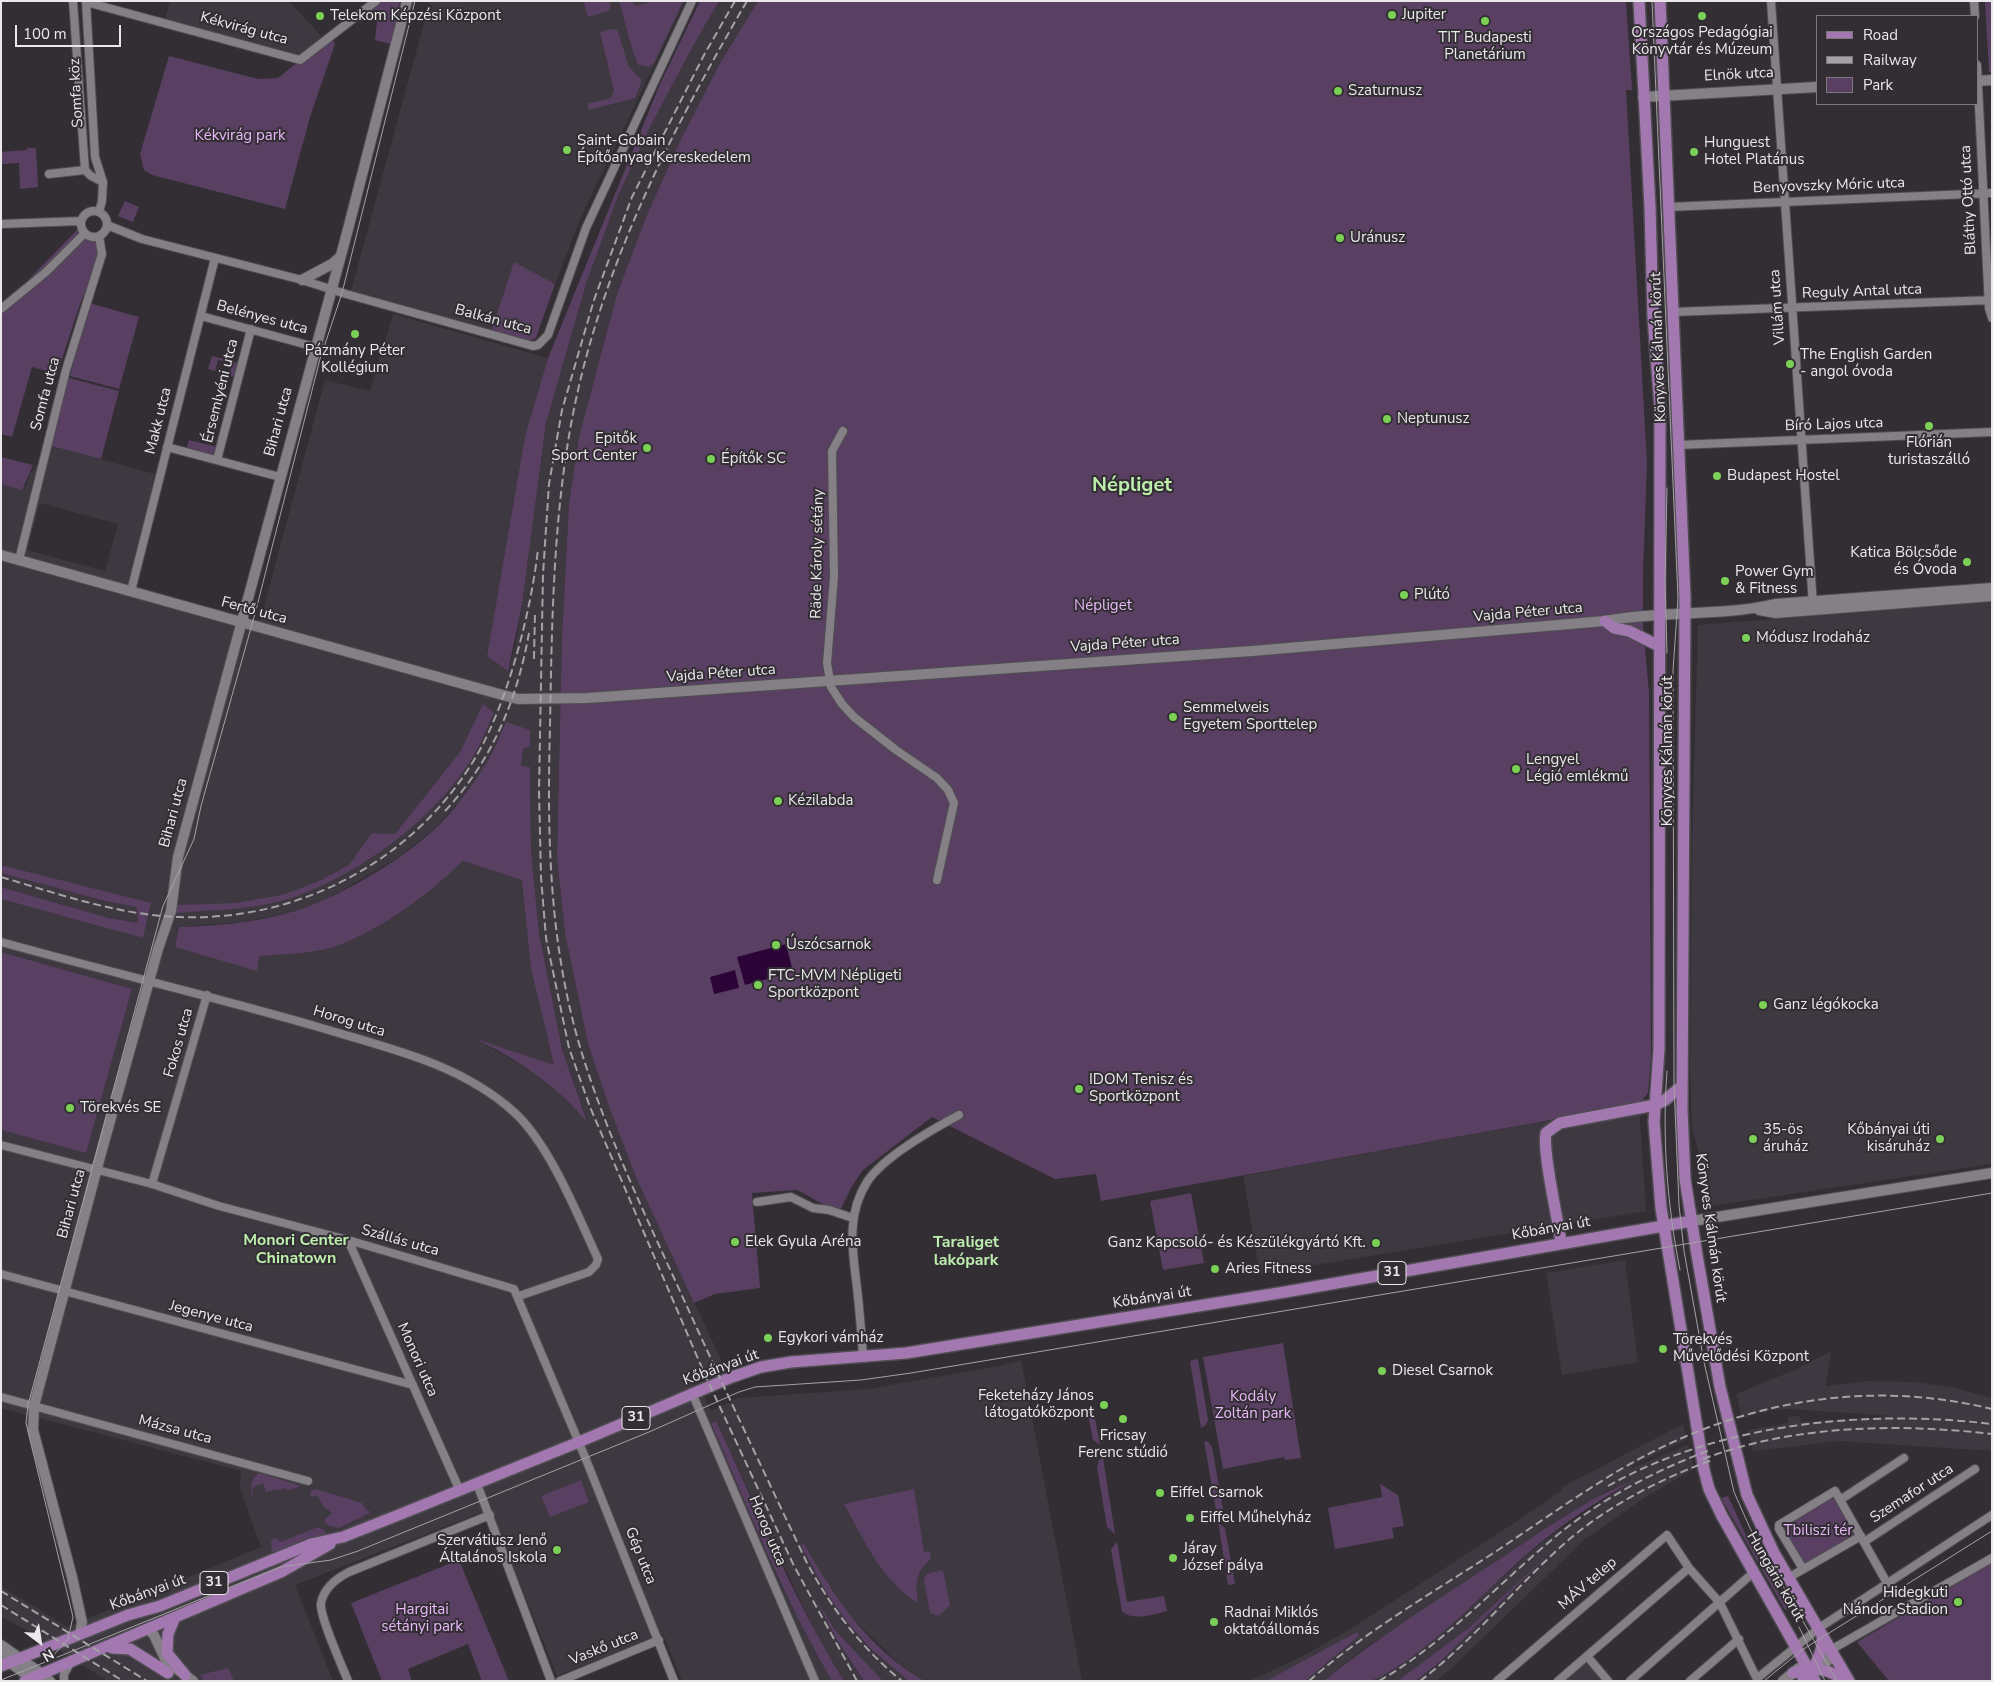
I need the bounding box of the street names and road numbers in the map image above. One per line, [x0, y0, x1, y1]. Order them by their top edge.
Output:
street label: Kékvirág utca [198, 9, 290, 49]
street label: Somfa köz [66, 58, 88, 128]
street label: Elnök utca [1704, 64, 1774, 86]
street label: Bláthy Ottó utca [1957, 145, 1981, 255]
street label: Benyovszky Móric utca [1753, 174, 1905, 198]
street label: Villám utca [1766, 269, 1790, 345]
street label: Könyves Kálmán körút [1647, 272, 1671, 422]
street label: Reguly Antal utca [1802, 281, 1922, 303]
street label: Belényes utca [214, 297, 310, 339]
street label: Balkán utca [453, 301, 533, 339]
street label: Érsemlyéni utca [199, 337, 243, 445]
street label: Somfa utca [28, 355, 64, 433]
street label: Bihari utca [261, 385, 297, 459]
street label: Makk utca [142, 386, 176, 456]
street label: Bíró Lajos utca [1784, 414, 1884, 436]
street label: Räde Károly sétány [808, 489, 828, 619]
street label: Fertő utca [219, 594, 289, 628]
street label: Vajda Péter utca [1473, 599, 1583, 627]
street label: Vajda Péter utca [1070, 631, 1180, 657]
street label: Vajda Péter utca [666, 661, 776, 687]
street label: Könyves Kálmán körút [1659, 676, 1677, 826]
street label: Bihari utca [156, 776, 192, 850]
street label: Horog utca [311, 1003, 387, 1041]
street label: Fokos utca [161, 1006, 197, 1080]
street label: Könyves Kálmán körút [1691, 1152, 1729, 1304]
street label: Bihari utca [54, 1167, 90, 1241]
street label: Kőbányai út [1510, 1213, 1592, 1245]
street label: Szállás utca [359, 1221, 441, 1261]
road number: 31 [1378, 1262, 1406, 1284]
street label: Kőbányai út [1111, 1283, 1193, 1313]
street label: Jegenye utca [167, 1297, 255, 1337]
street label: Monori utca [393, 1320, 441, 1400]
street label: Kőbányai út [681, 1346, 761, 1390]
road number: 31 [622, 1406, 650, 1430]
street label: Mázsa utca [136, 1412, 214, 1448]
street label: Szemafor utca [1867, 1460, 1957, 1528]
street label: Horog utca [744, 1493, 790, 1569]
street label: Gép utca [620, 1525, 660, 1587]
street label: Hungária körút [1742, 1529, 1808, 1625]
street label: MÁV telep [1555, 1554, 1621, 1614]
street label: Kőbányai út [108, 1571, 188, 1615]
road number: 31 [200, 1572, 228, 1595]
street label: Vaskő utca [567, 1626, 641, 1670]

